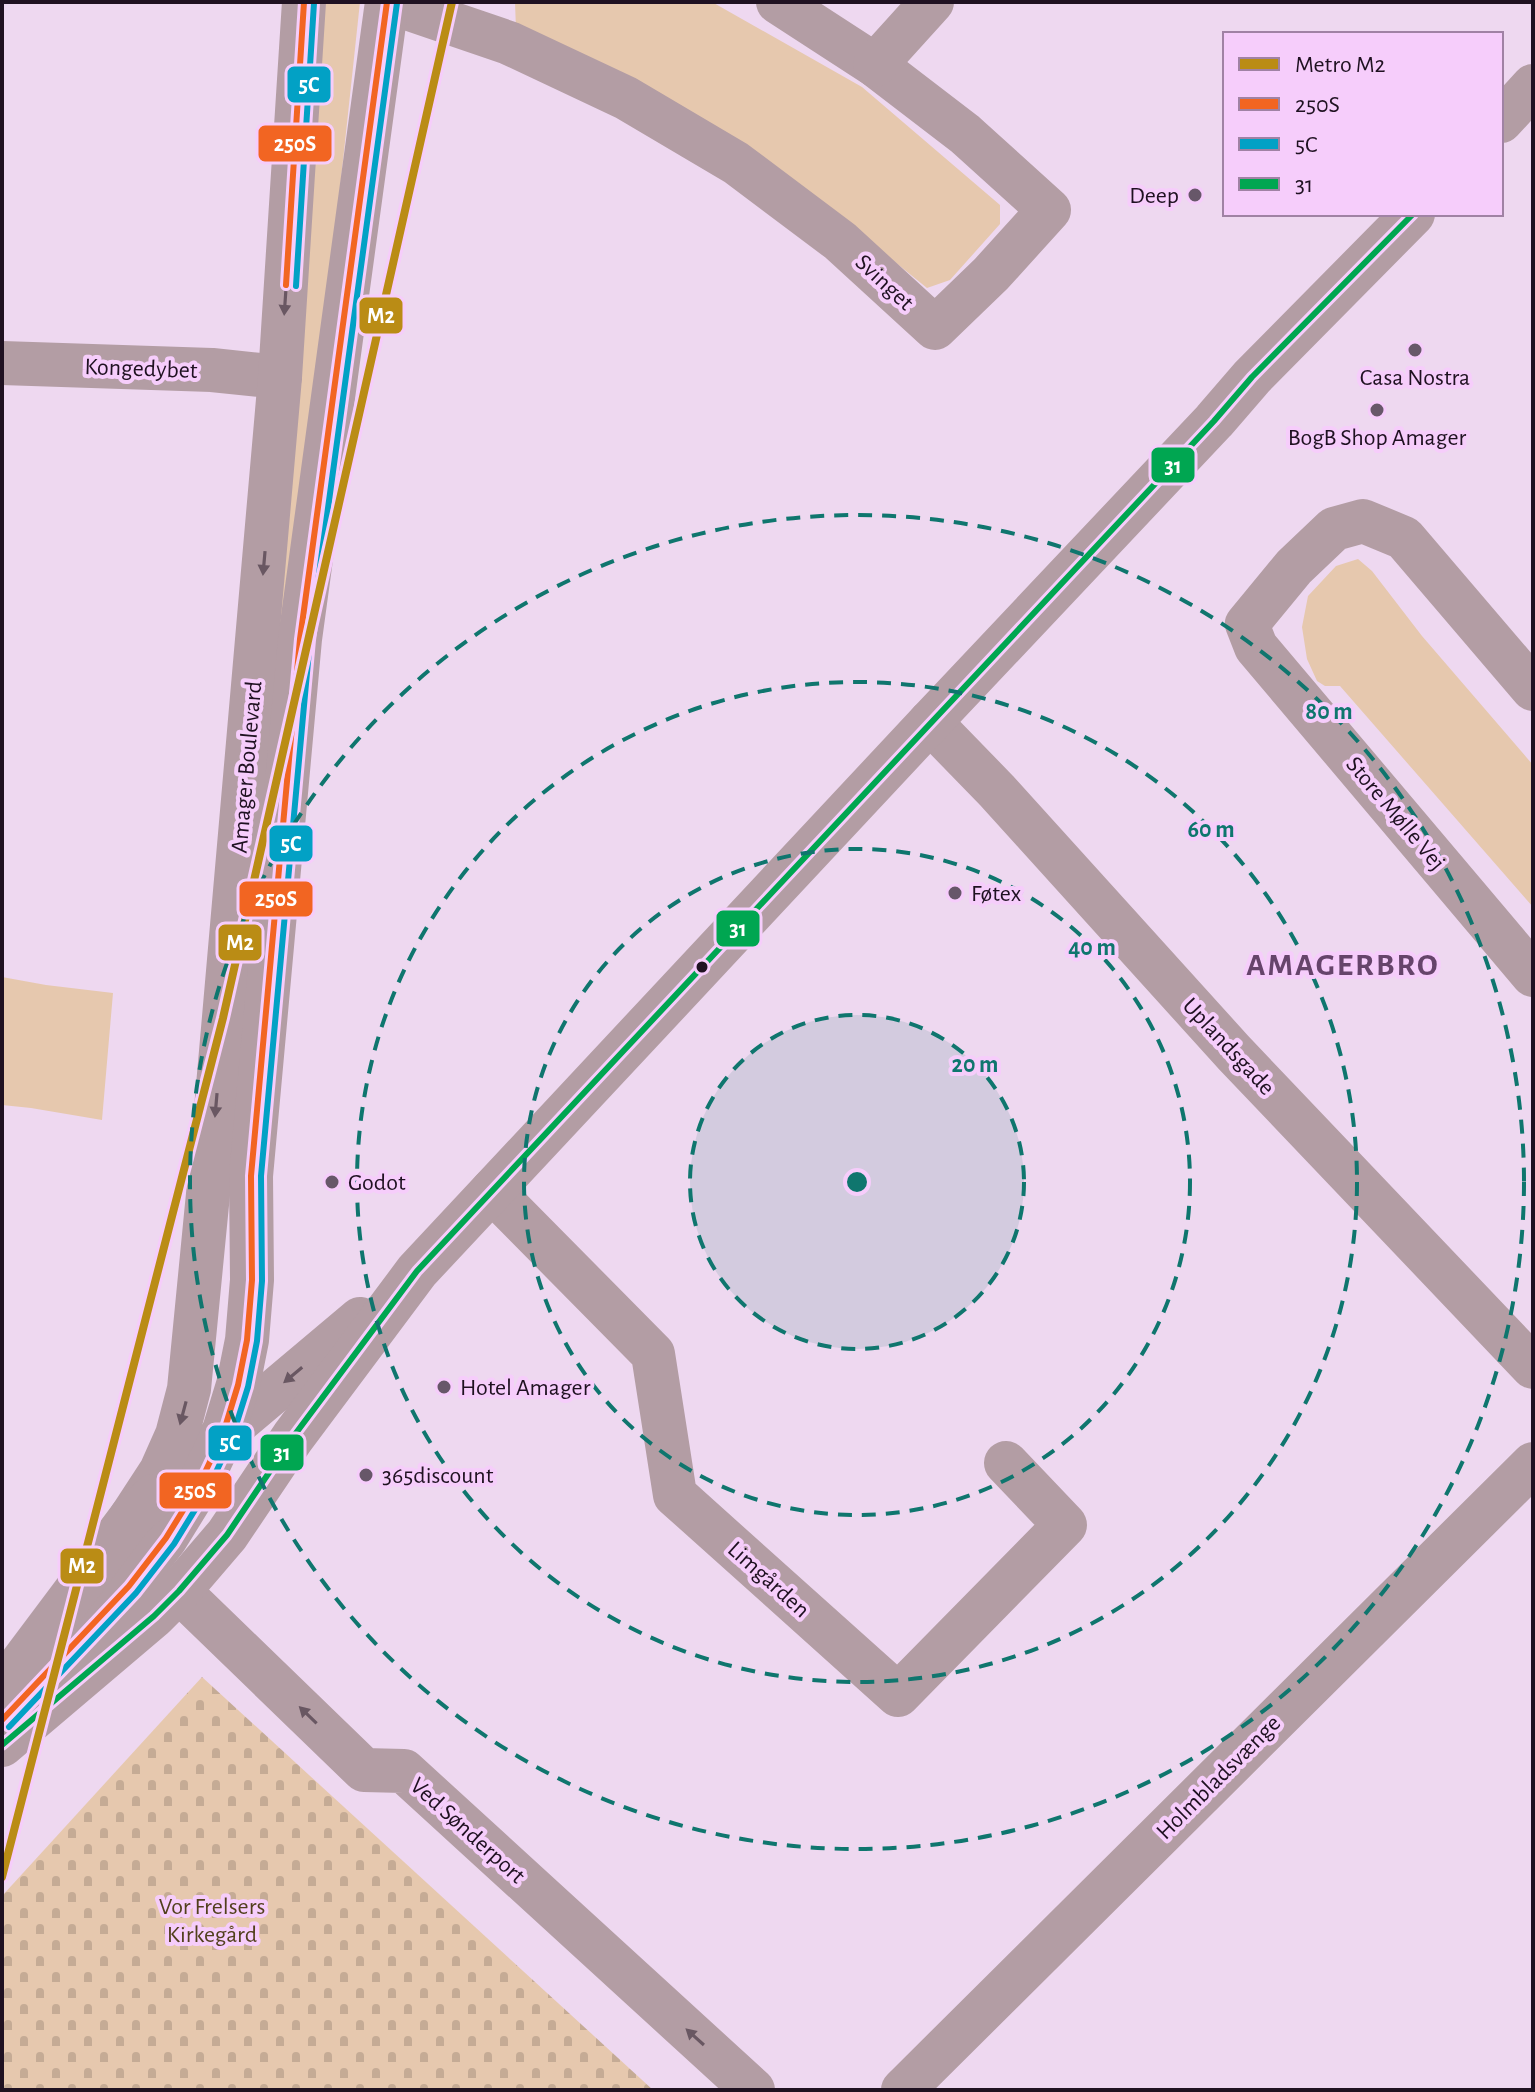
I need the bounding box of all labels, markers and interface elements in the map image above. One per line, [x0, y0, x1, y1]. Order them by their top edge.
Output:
legend [1223, 32, 1503, 216]
text: Metro M2 [1295, 53, 1386, 77]
line badge: 5C [286, 65, 332, 104]
text: 5C [299, 74, 320, 96]
text: 250S [1295, 93, 1340, 117]
line badge: 250S [257, 124, 333, 163]
text: 250S [274, 133, 316, 155]
text: 5C [1295, 133, 1318, 157]
text: 31 [1295, 173, 1313, 197]
place label: Deep [1129, 184, 1179, 208]
marker: Deep [1186, 186, 1204, 204]
street label: Svinget [851, 250, 918, 315]
one-way arrow [278, 291, 291, 316]
line badge: M2 [358, 296, 404, 335]
text: M2 [367, 305, 395, 327]
marker: Casa Nostra [1406, 341, 1424, 359]
street label: Kongedybet [84, 355, 198, 383]
place label: Casa Nostra [1360, 366, 1470, 390]
marker: BogB Shop Amager [1368, 401, 1386, 419]
place label: BogB Shop Amager [1288, 426, 1466, 450]
line badge: 31 [1150, 446, 1196, 484]
text: 31 [1164, 455, 1182, 477]
one-way arrow [257, 550, 270, 575]
street label: Amager Boulevard [228, 680, 266, 854]
text: 80 m [1305, 700, 1353, 724]
street label: Store Mølle Vej [1341, 752, 1449, 875]
text: 60 m [1187, 818, 1235, 842]
line badge: 5C [268, 824, 314, 863]
text: 5C [281, 833, 302, 855]
line badge: 250S [238, 880, 314, 918]
place label: Føtex [971, 882, 1022, 906]
marker: Føtex [946, 884, 964, 902]
text: 250S [255, 888, 297, 910]
line badge: 31 [715, 909, 761, 948]
text: 31 [729, 918, 747, 940]
line badge: M2 [217, 923, 263, 962]
text: M2 [226, 932, 254, 954]
text: 40 m [1068, 936, 1116, 960]
district label: AMAGERBRO [1246, 949, 1440, 981]
unlabelled marker [694, 959, 710, 975]
street label: Uplandsgade [1177, 993, 1279, 1100]
text: 20 m [952, 1053, 998, 1077]
one-way arrow [209, 1093, 222, 1118]
centre of rings [843, 1168, 871, 1196]
place label: Godot [348, 1171, 406, 1195]
marker: Godot [323, 1173, 341, 1191]
one-way arrow [283, 1366, 303, 1383]
place label: Hotel Amager [460, 1376, 591, 1400]
marker: Hotel Amager [435, 1378, 453, 1396]
one-way arrow [176, 1401, 188, 1426]
line badge: 5C [207, 1424, 253, 1462]
text: 5C [220, 1432, 241, 1454]
line badge: 31 [259, 1433, 305, 1472]
text: 31 [273, 1442, 291, 1464]
place label: 365discount [382, 1464, 494, 1488]
marker: 365discount [357, 1466, 375, 1484]
line badge: 250S [158, 1471, 233, 1510]
text: 250S [174, 1480, 216, 1502]
street label: Limgården [723, 1537, 814, 1622]
line badge: M2 [59, 1547, 105, 1585]
text: M2 [68, 1555, 96, 1577]
one-way arrow [298, 1707, 317, 1725]
street label: Holmbladsvænge [1152, 1711, 1285, 1844]
street label: Ved Sønderport [405, 1773, 530, 1888]
park label: Vor Frelsers Kirkegård [159, 1895, 265, 1947]
one-way arrow [686, 2029, 705, 2047]

